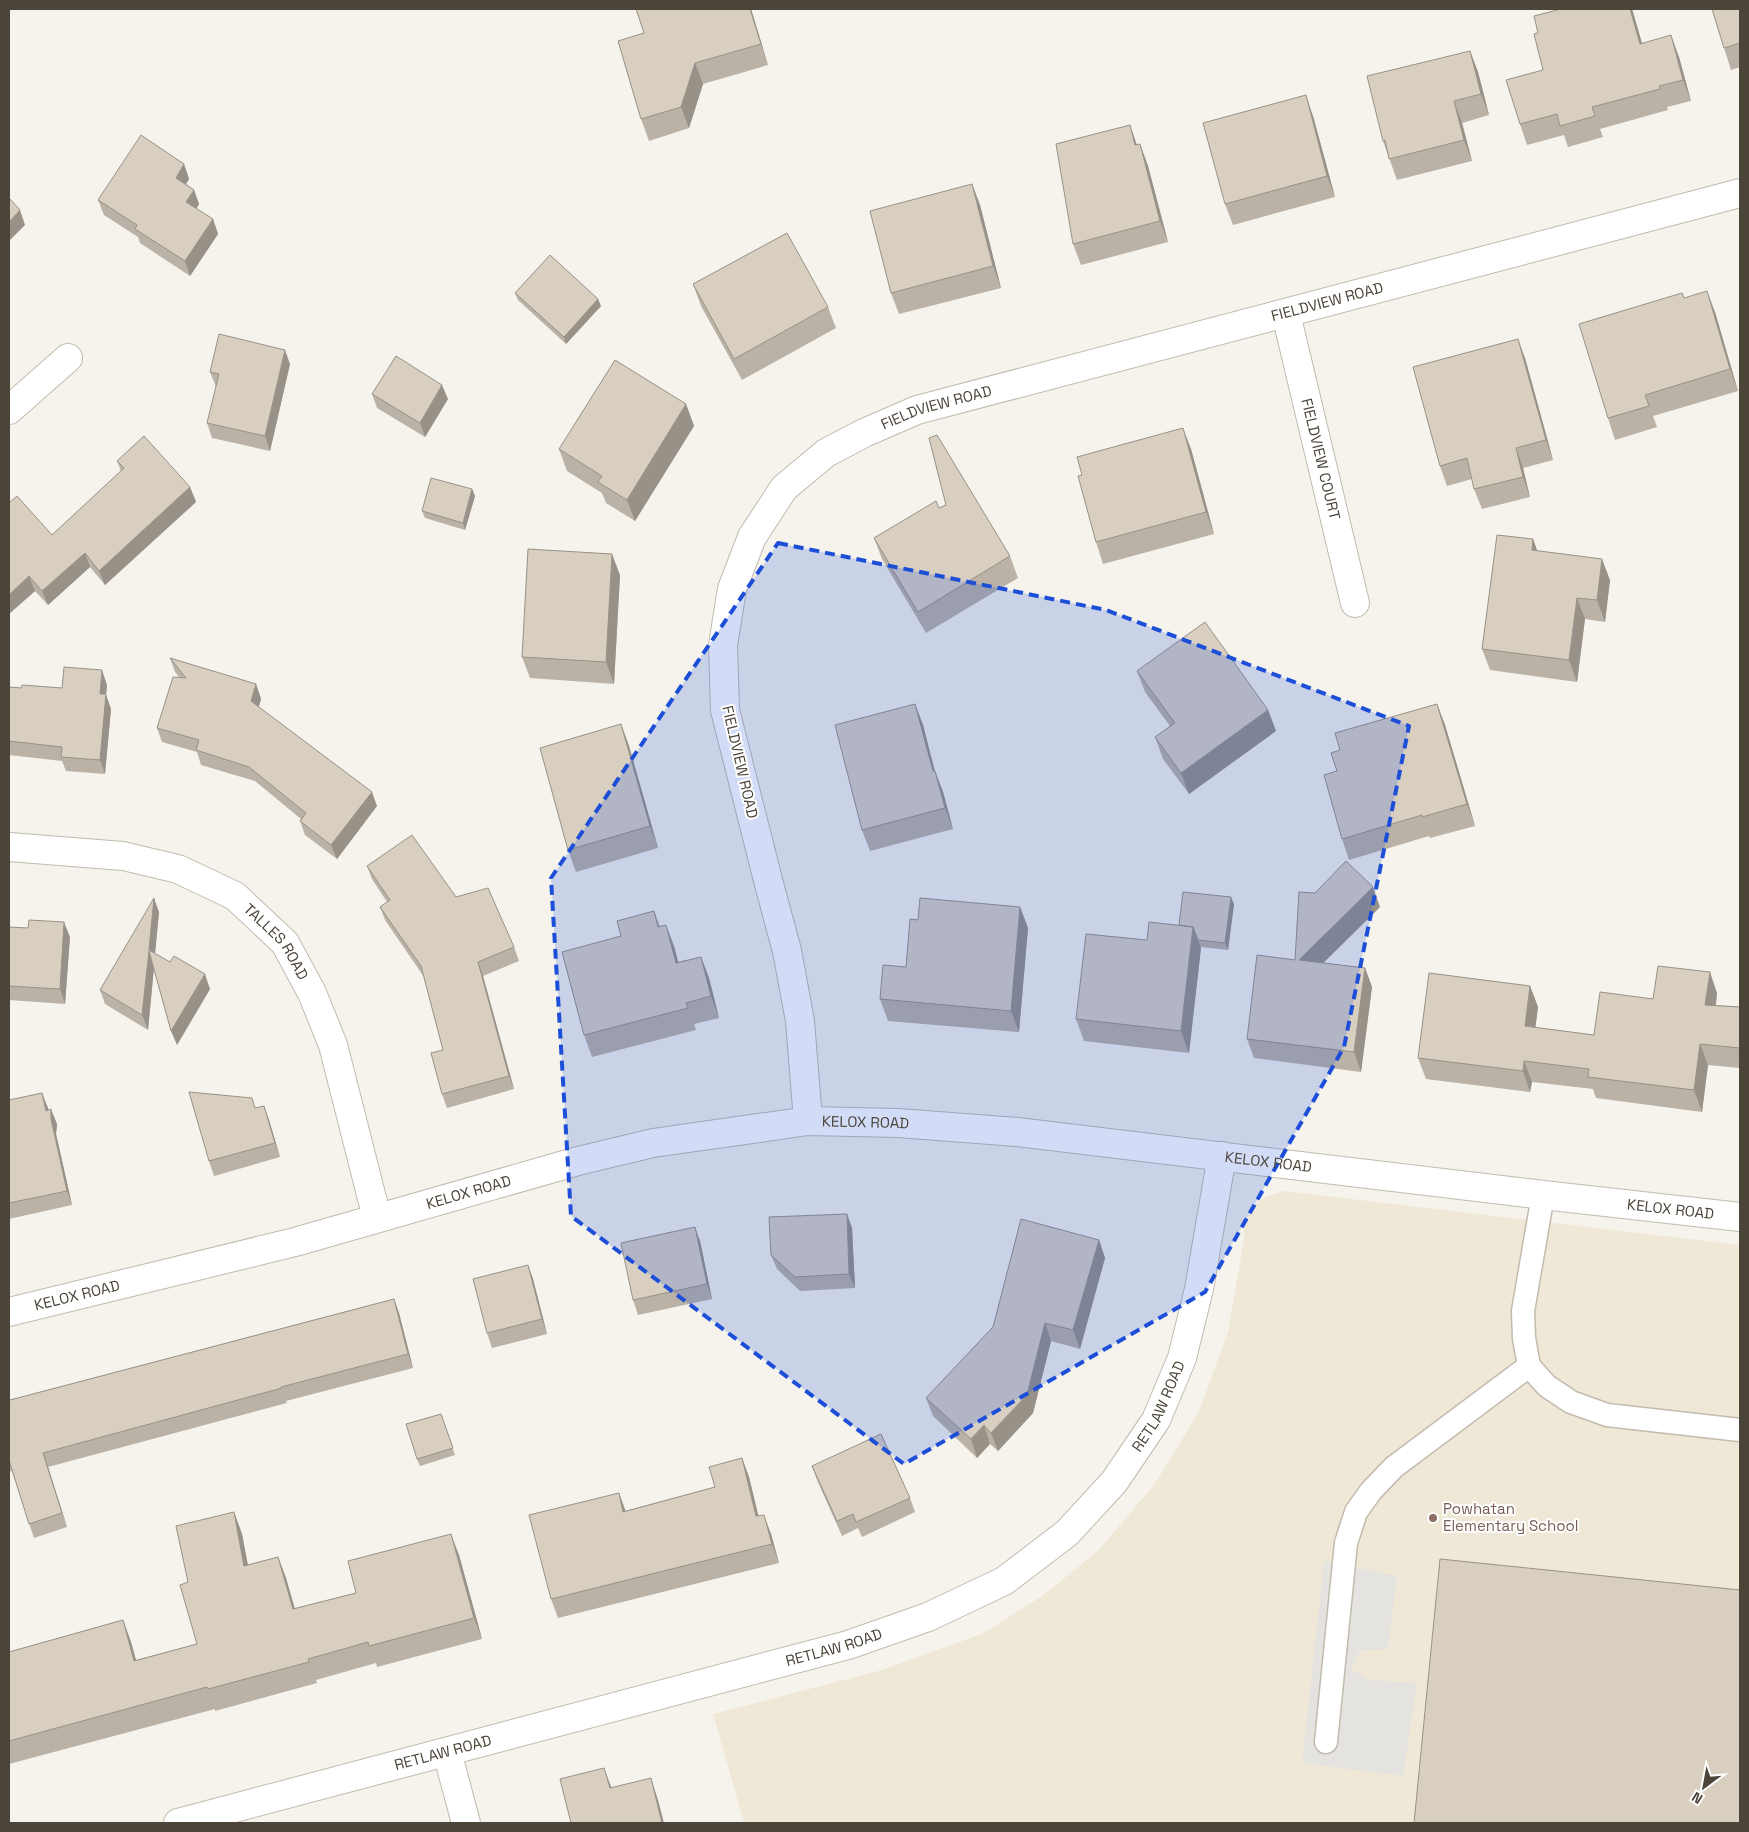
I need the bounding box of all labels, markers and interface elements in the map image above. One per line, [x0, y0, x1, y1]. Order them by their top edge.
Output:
street label: FIELDVIEW ROAD [1269, 277, 1385, 325]
street label: FIELDVIEW ROAD [878, 381, 994, 434]
street label: FIELDVIEW COURT [1297, 396, 1345, 522]
street label: FIELDVIEW ROAD [718, 704, 763, 820]
street label: TALLES ROAD [240, 899, 313, 983]
street label: KELOX ROAD [822, 1111, 910, 1133]
street label: KELOX ROAD [1224, 1147, 1313, 1176]
street label: KELOX ROAD [424, 1171, 513, 1213]
street label: KELOX ROAD [1626, 1194, 1715, 1223]
street label: KELOX ROAD [32, 1275, 122, 1314]
street label: RETLAW ROAD [1127, 1358, 1189, 1455]
place label: Powhatan Elementary School [1443, 1499, 1579, 1535]
marker: Powhatan Elementary School [1427, 1512, 1439, 1524]
street label: RETLAW ROAD [783, 1624, 885, 1670]
street label: RETLAW ROAD [392, 1730, 493, 1774]
north arrow [1679, 1762, 1729, 1812]
text: N [1688, 1788, 1706, 1808]

